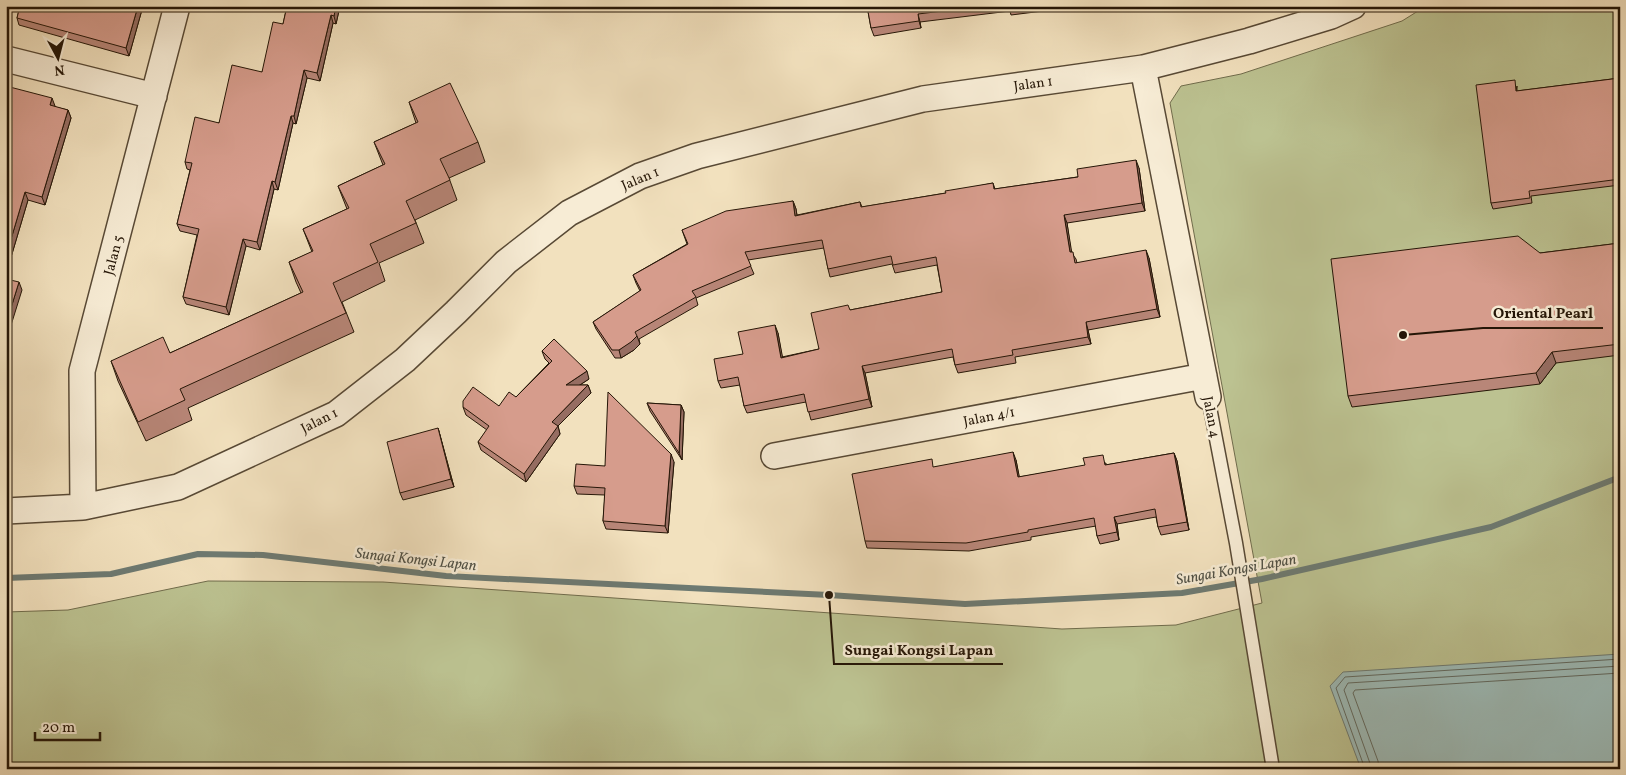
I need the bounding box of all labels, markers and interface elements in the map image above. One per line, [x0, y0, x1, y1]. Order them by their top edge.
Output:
north arrow [32, 32, 82, 82]
text: N [53, 59, 66, 79]
street label: Jalan 1 [1012, 72, 1054, 97]
street label: Jalan 1 [619, 163, 662, 196]
street label: Jalan 5 [100, 233, 129, 277]
callout: Oriental Pearl [1483, 298, 1603, 328]
text: Oriental Pearl [1493, 304, 1593, 325]
street label: Jalan 4 [1197, 395, 1224, 440]
street label: Jalan 4/1 [962, 403, 1017, 432]
street label: Jalan 1 [298, 404, 342, 439]
water label: Sungai Kongsi Lapan [354, 544, 478, 577]
water label: Sungai Kongsi Lapan [1174, 550, 1298, 591]
callout: Sungai Kongsi Lapan [834, 634, 1003, 664]
text: Sungai Kongsi Lapan [845, 641, 994, 662]
scale bar [35, 710, 100, 742]
text: 20 m [42, 718, 75, 739]

